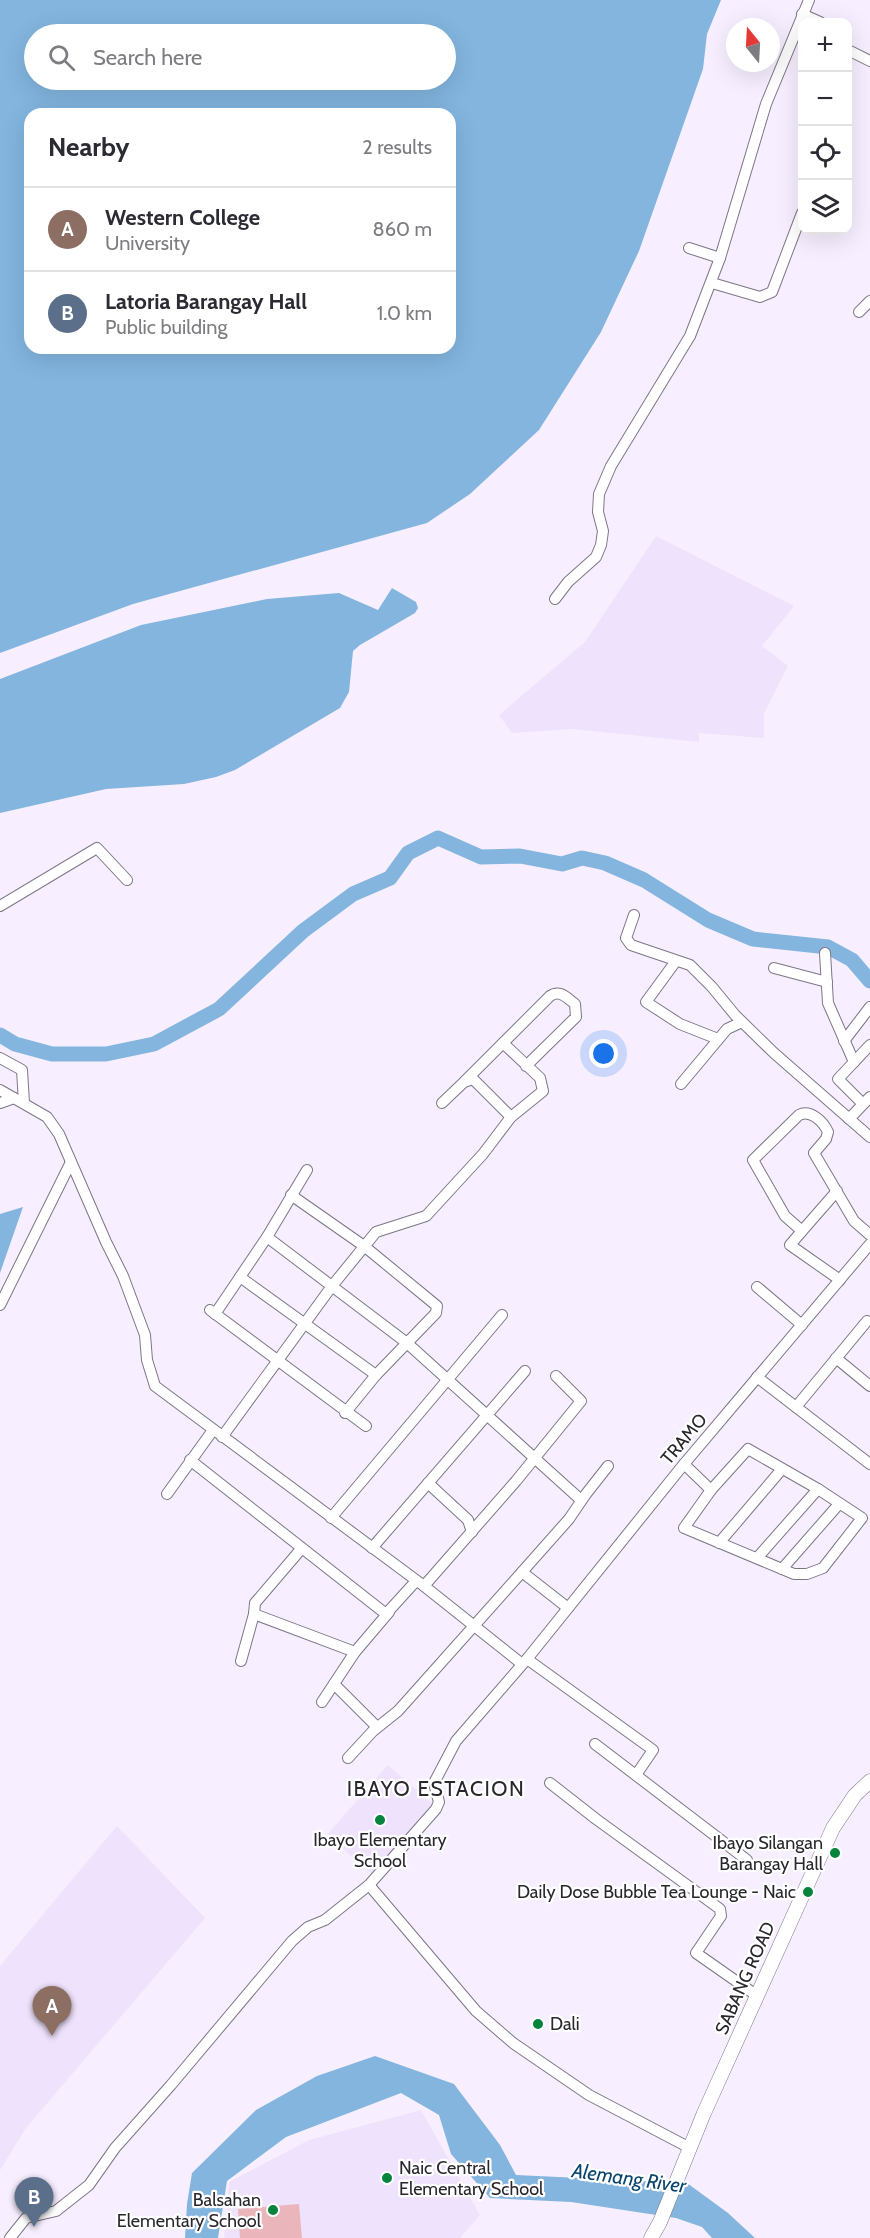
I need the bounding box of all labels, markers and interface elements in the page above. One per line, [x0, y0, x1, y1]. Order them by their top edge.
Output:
north arrow [726, 18, 780, 72]
map controls [798, 18, 852, 234]
button: + [798, 18, 852, 72]
search box [24, 24, 456, 90]
icon: search [45, 41, 78, 74]
text: Search here [93, 44, 202, 71]
button: − [798, 72, 852, 126]
button: locate [798, 126, 852, 180]
text: Nearby [48, 131, 129, 163]
text: 2 results [362, 135, 432, 159]
button: layers [798, 180, 852, 234]
text: Western College [105, 204, 260, 231]
text: A [61, 217, 74, 241]
text: 860 m [373, 217, 432, 241]
text: University [105, 231, 190, 255]
text: Latoria Barangay Hall [105, 288, 307, 315]
text: B [61, 301, 74, 325]
text: 1.0 km [377, 301, 432, 325]
text: Public building [105, 315, 227, 339]
your location [589, 1039, 618, 1068]
street label: TRAMO [656, 1409, 712, 1469]
district label: IBAYO ESTACION [347, 1776, 525, 1801]
marker: Ibayo Elementary School [373, 1813, 387, 1827]
place label: Ibayo Elementary School [313, 1829, 447, 1872]
place label: Ibayo Silangan Barangay Hall [713, 1832, 824, 1875]
marker: Ibayo Silangan Barangay Hall [828, 1846, 842, 1860]
place label: Daily Dose Bubble Tea Lounge - Naic [517, 1881, 796, 1903]
marker: Daily Dose Bubble Tea Lounge - Naic [801, 1885, 815, 1899]
street label: SABANG ROAD [710, 1918, 780, 2038]
pin: A [32, 1986, 72, 2036]
place label: Dali [550, 2013, 580, 2035]
marker: Dali [531, 2017, 545, 2031]
place label: Naic Central Elementary School [399, 2157, 544, 2200]
water label: Alemang River [570, 2158, 688, 2198]
marker: Naic Central Elementary School [380, 2171, 394, 2185]
pin: B [15, 2178, 54, 2227]
place label: Balsahan Elementary School [117, 2189, 262, 2232]
marker: Balsahan Elementary School [266, 2203, 280, 2217]

